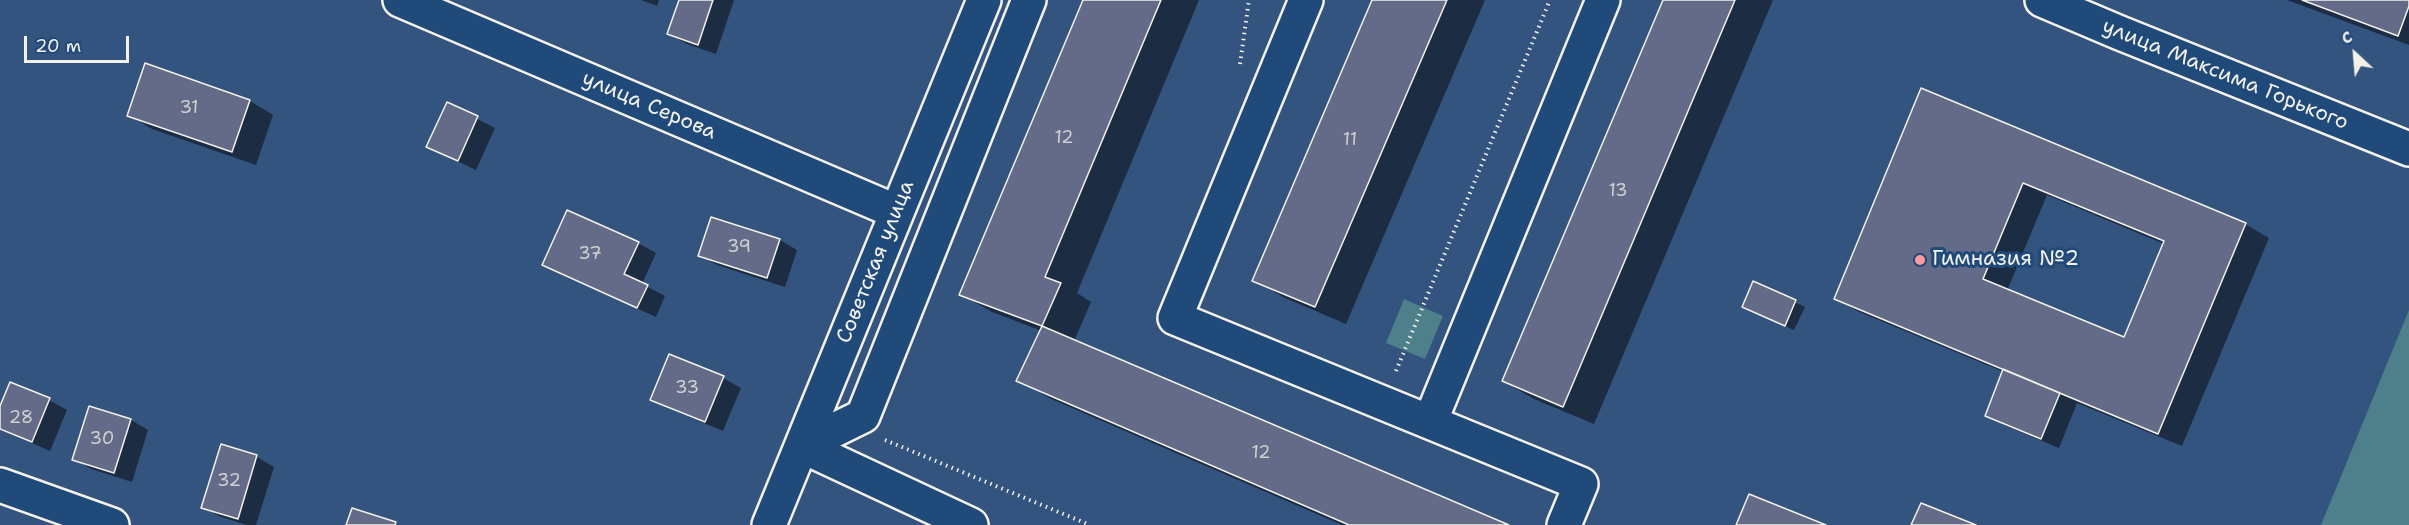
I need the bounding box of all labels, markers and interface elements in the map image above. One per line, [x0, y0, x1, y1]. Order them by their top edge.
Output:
street label: улица Максима Горького [2098, 14, 2352, 136]
scale bar [27, 24, 132, 62]
north arrow [2325, 24, 2385, 84]
text: С [2338, 26, 2356, 49]
text: 20 m [35, 34, 81, 58]
street label: улица Серова [578, 66, 720, 146]
house number: 31 [179, 97, 199, 119]
house number: 12 [1054, 127, 1074, 149]
house number: 11 [1343, 129, 1357, 151]
street label: Советская улица [832, 177, 920, 347]
house number: 13 [1608, 180, 1628, 202]
house number: 39 [727, 236, 751, 258]
house number: 37 [578, 243, 602, 265]
place label: Гимназия №2 [1932, 247, 2079, 273]
marker: Гимназия №2 [1913, 253, 1927, 267]
house number: 33 [675, 377, 699, 399]
house number: 28 [9, 407, 33, 429]
house number: 30 [90, 428, 114, 450]
house number: 12 [1251, 442, 1271, 464]
house number: 32 [217, 470, 241, 492]

